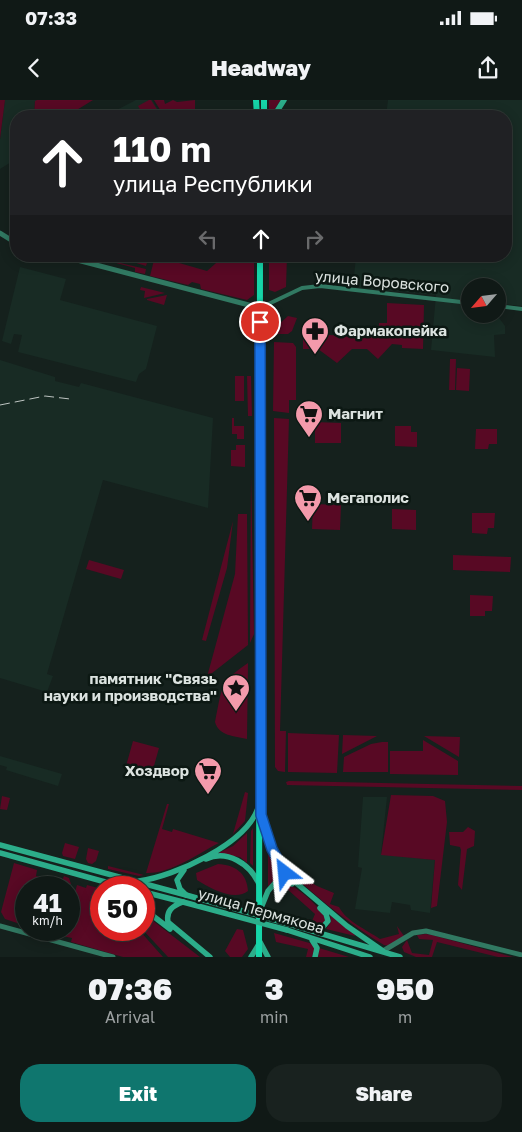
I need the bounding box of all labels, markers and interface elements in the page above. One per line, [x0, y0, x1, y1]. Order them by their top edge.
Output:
text: 07:33 [25, 6, 77, 29]
icon: back [20, 54, 48, 82]
text: Headway [211, 54, 311, 81]
icon: share [474, 54, 502, 82]
text: 110 m [113, 128, 211, 170]
icon: ahead [30, 130, 95, 195]
text: улица Республики [113, 170, 313, 197]
icon: left [194, 225, 222, 253]
icon: ahead [247, 225, 275, 253]
icon: right [300, 225, 328, 253]
street label: улица Воровского [314, 266, 450, 296]
north arrow [461, 278, 506, 322]
map controls [461, 278, 506, 323]
pin [239, 301, 281, 343]
icon: arrive [246, 308, 274, 336]
pharmacy icon: Фармакопейка [300, 316, 330, 355]
place label: Фармакопейка [334, 321, 447, 339]
supermarket icon: Магнит [294, 399, 324, 438]
place label: Магнит [328, 404, 383, 422]
supermarket icon: Мегаполис [293, 483, 323, 522]
place label: Мегаполис [327, 488, 409, 506]
place label: памятник "Связь науки и производства" [44, 669, 217, 704]
place icon: памятник "Связь науки и производства" [221, 673, 251, 712]
supermarket icon: Хоздвор [193, 756, 223, 795]
place label: Хоздвор [125, 761, 189, 779]
position arrow [258, 846, 310, 898]
speed limit sign: 50 [90, 876, 155, 941]
street label: улица Пермякова [196, 883, 326, 937]
text: 41 [33, 887, 62, 918]
text: km/h [32, 913, 63, 928]
text: 07:36 [88, 971, 172, 1007]
text: 3 [265, 971, 284, 1007]
text: 950 [376, 971, 434, 1007]
text: Arrival [105, 1007, 155, 1027]
text: min [260, 1007, 288, 1027]
text: m [398, 1007, 412, 1027]
button: Exit [20, 1064, 256, 1122]
button: Share [266, 1064, 502, 1122]

